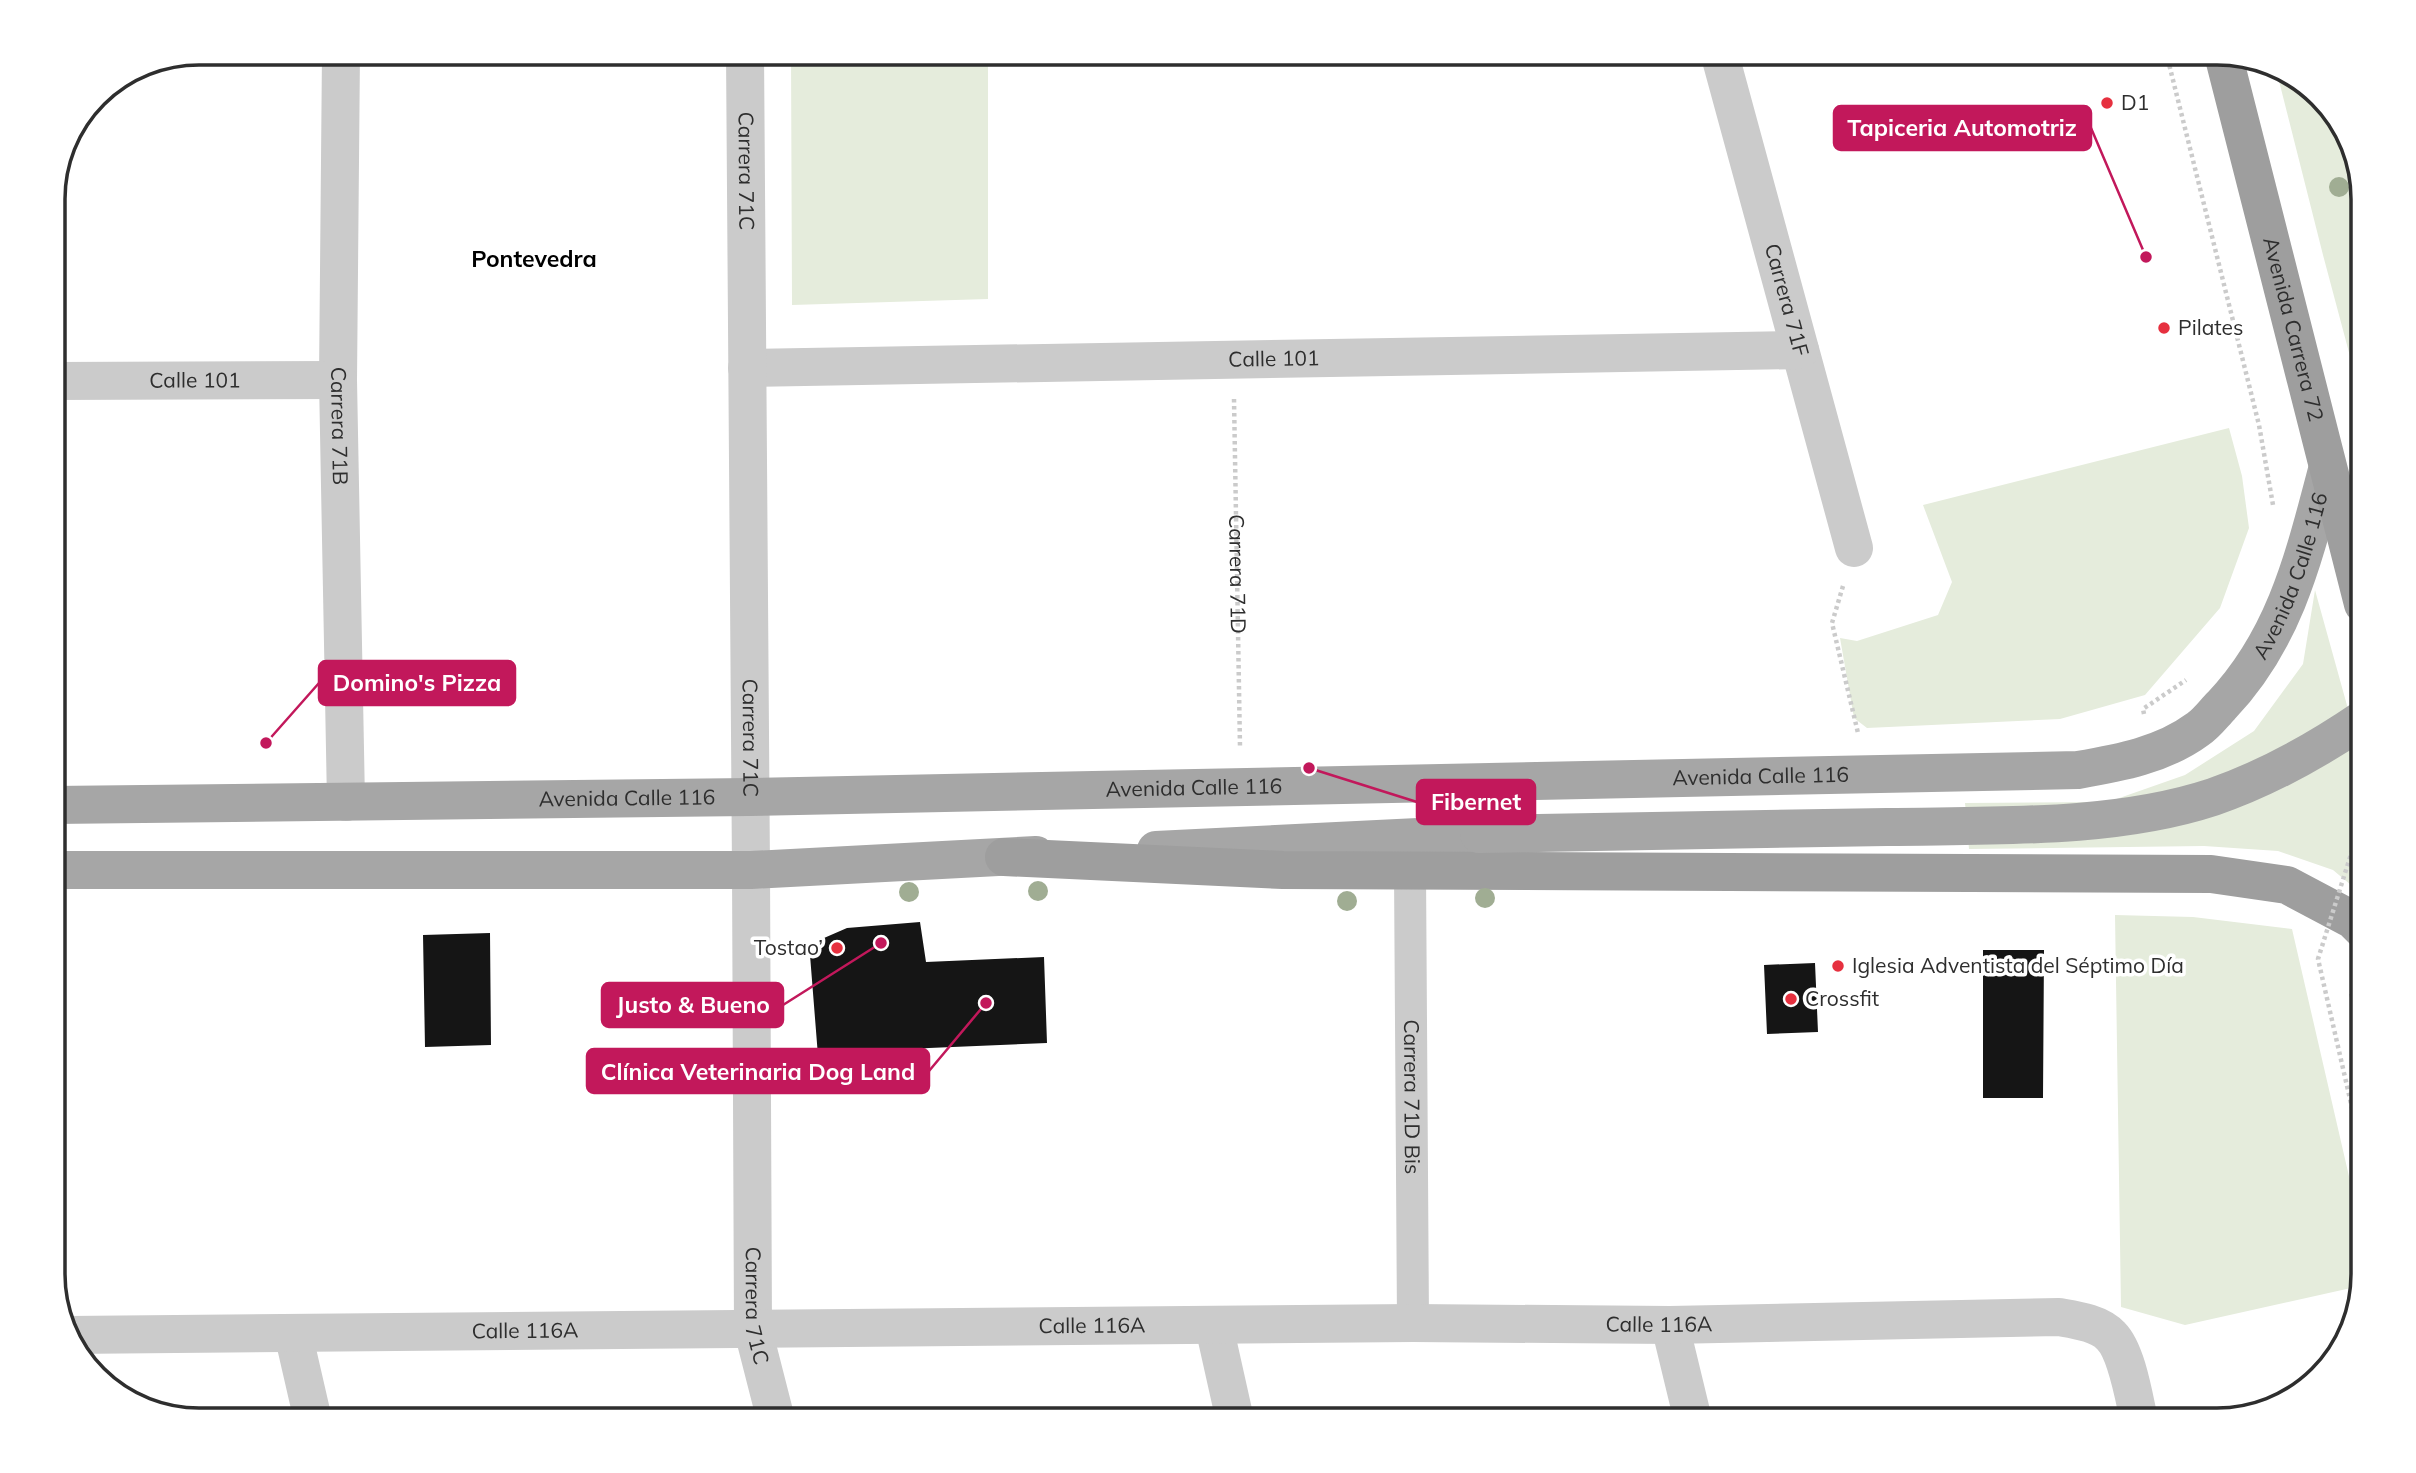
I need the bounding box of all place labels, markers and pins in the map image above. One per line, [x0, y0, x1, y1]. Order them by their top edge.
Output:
place label: D1 [2121, 89, 2149, 115]
marker: D1 [2099, 95, 2115, 111]
callout: Tapiceria Automotriz [1834, 106, 2091, 150]
place label: Pilates [2178, 314, 2243, 340]
marker: Pilates [2156, 320, 2172, 336]
callout: Domino's Pizza [319, 661, 515, 705]
callout: Fibernet [1417, 780, 1535, 824]
place label: Tostao’ [754, 934, 823, 960]
marker: Tostao’ [829, 940, 845, 956]
place label: Iglesia Adventista del Séptimo Día [1852, 952, 2184, 978]
marker: Iglesia Adventista del Séptimo Día [1830, 958, 1846, 974]
callout: Justo & Bueno [602, 983, 783, 1027]
place label: Crossfit [1805, 985, 1879, 1011]
marker: Crossfit [1783, 991, 1799, 1007]
callout: Clínica Veterinaria Dog Land [587, 1049, 929, 1093]

